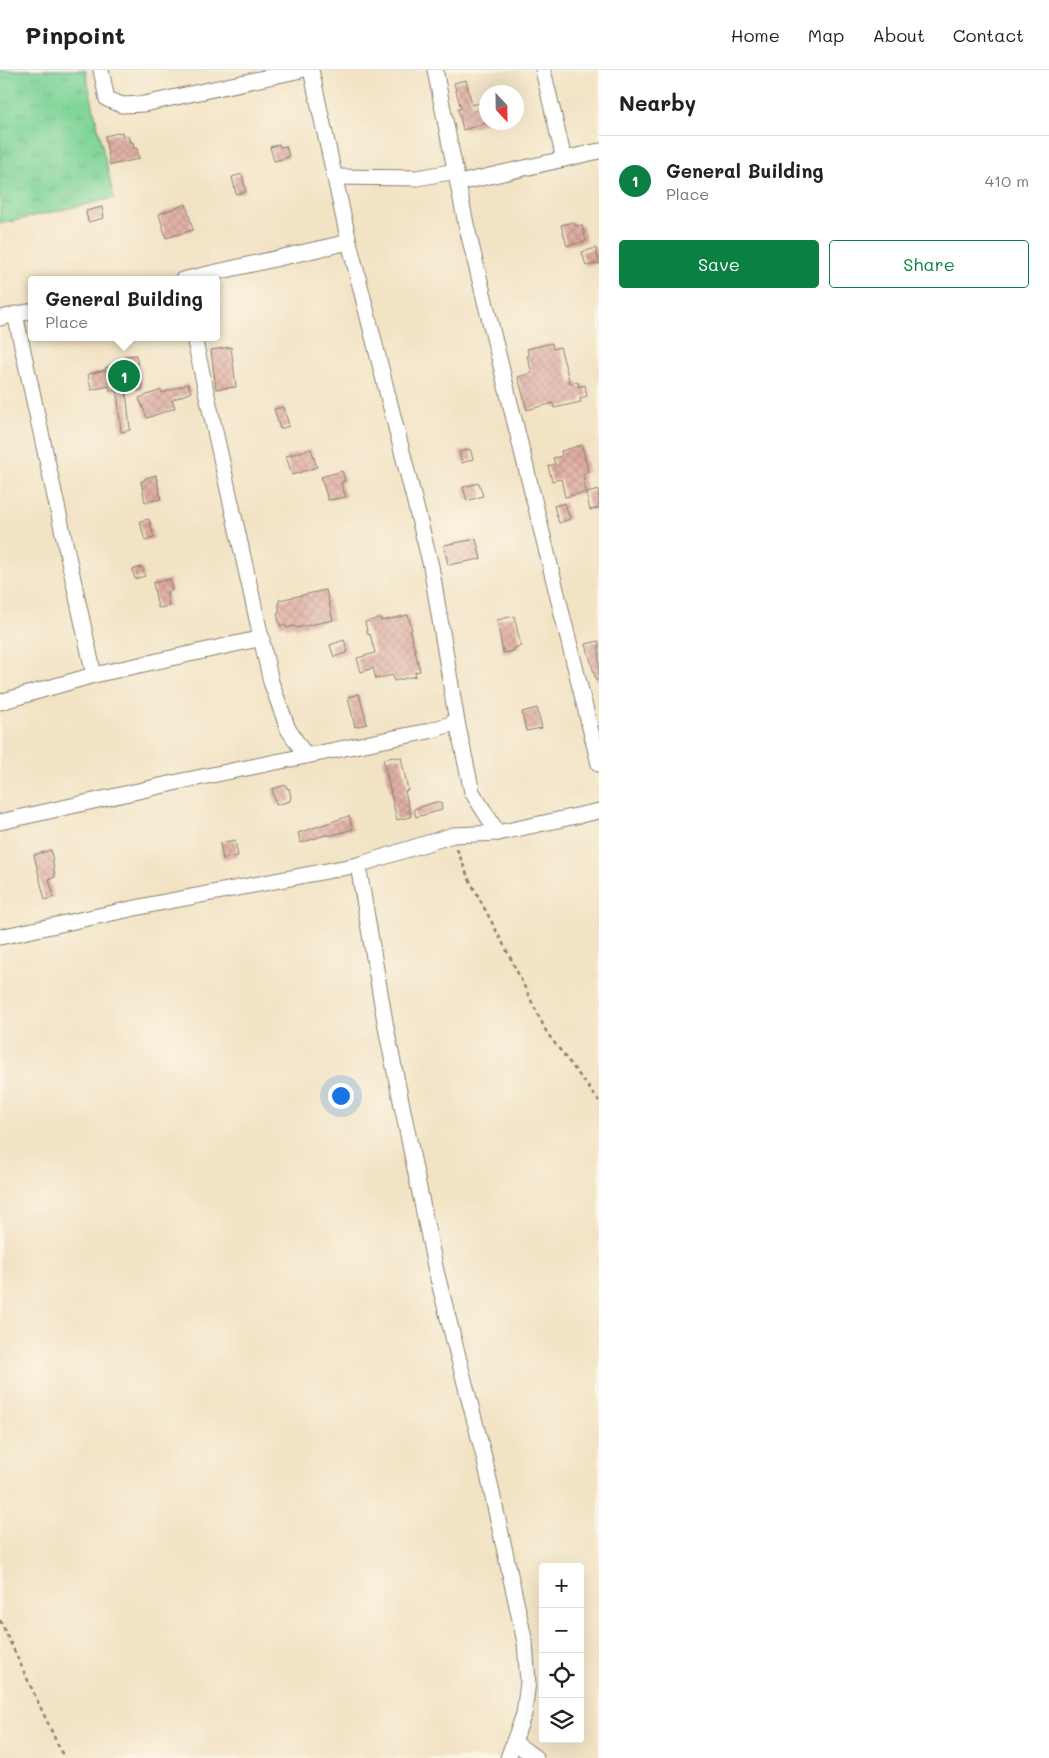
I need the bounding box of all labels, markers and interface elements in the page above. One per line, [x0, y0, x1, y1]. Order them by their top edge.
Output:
text: Pinpoint [25, 19, 126, 50]
text: Home [731, 23, 780, 47]
text: Map [808, 23, 844, 47]
text: About [872, 23, 925, 47]
text: Contact [953, 23, 1024, 47]
north arrow [479, 85, 524, 130]
text: Nearby [619, 89, 696, 116]
text: General Building [666, 158, 824, 183]
text: 1 [631, 170, 639, 191]
text: 410 m [985, 170, 1029, 191]
text: Place [666, 183, 709, 204]
button: Save [619, 240, 819, 288]
button: Share [829, 240, 1029, 288]
popup [28, 276, 220, 341]
text: General Building [45, 286, 203, 311]
text: Place [45, 311, 88, 332]
pin: 1 [108, 357, 140, 395]
your location [328, 1083, 354, 1109]
map controls [539, 1563, 584, 1743]
button: + [539, 1563, 584, 1608]
button: − [539, 1608, 584, 1653]
button: locate [539, 1653, 584, 1698]
button: layers [539, 1698, 584, 1743]

